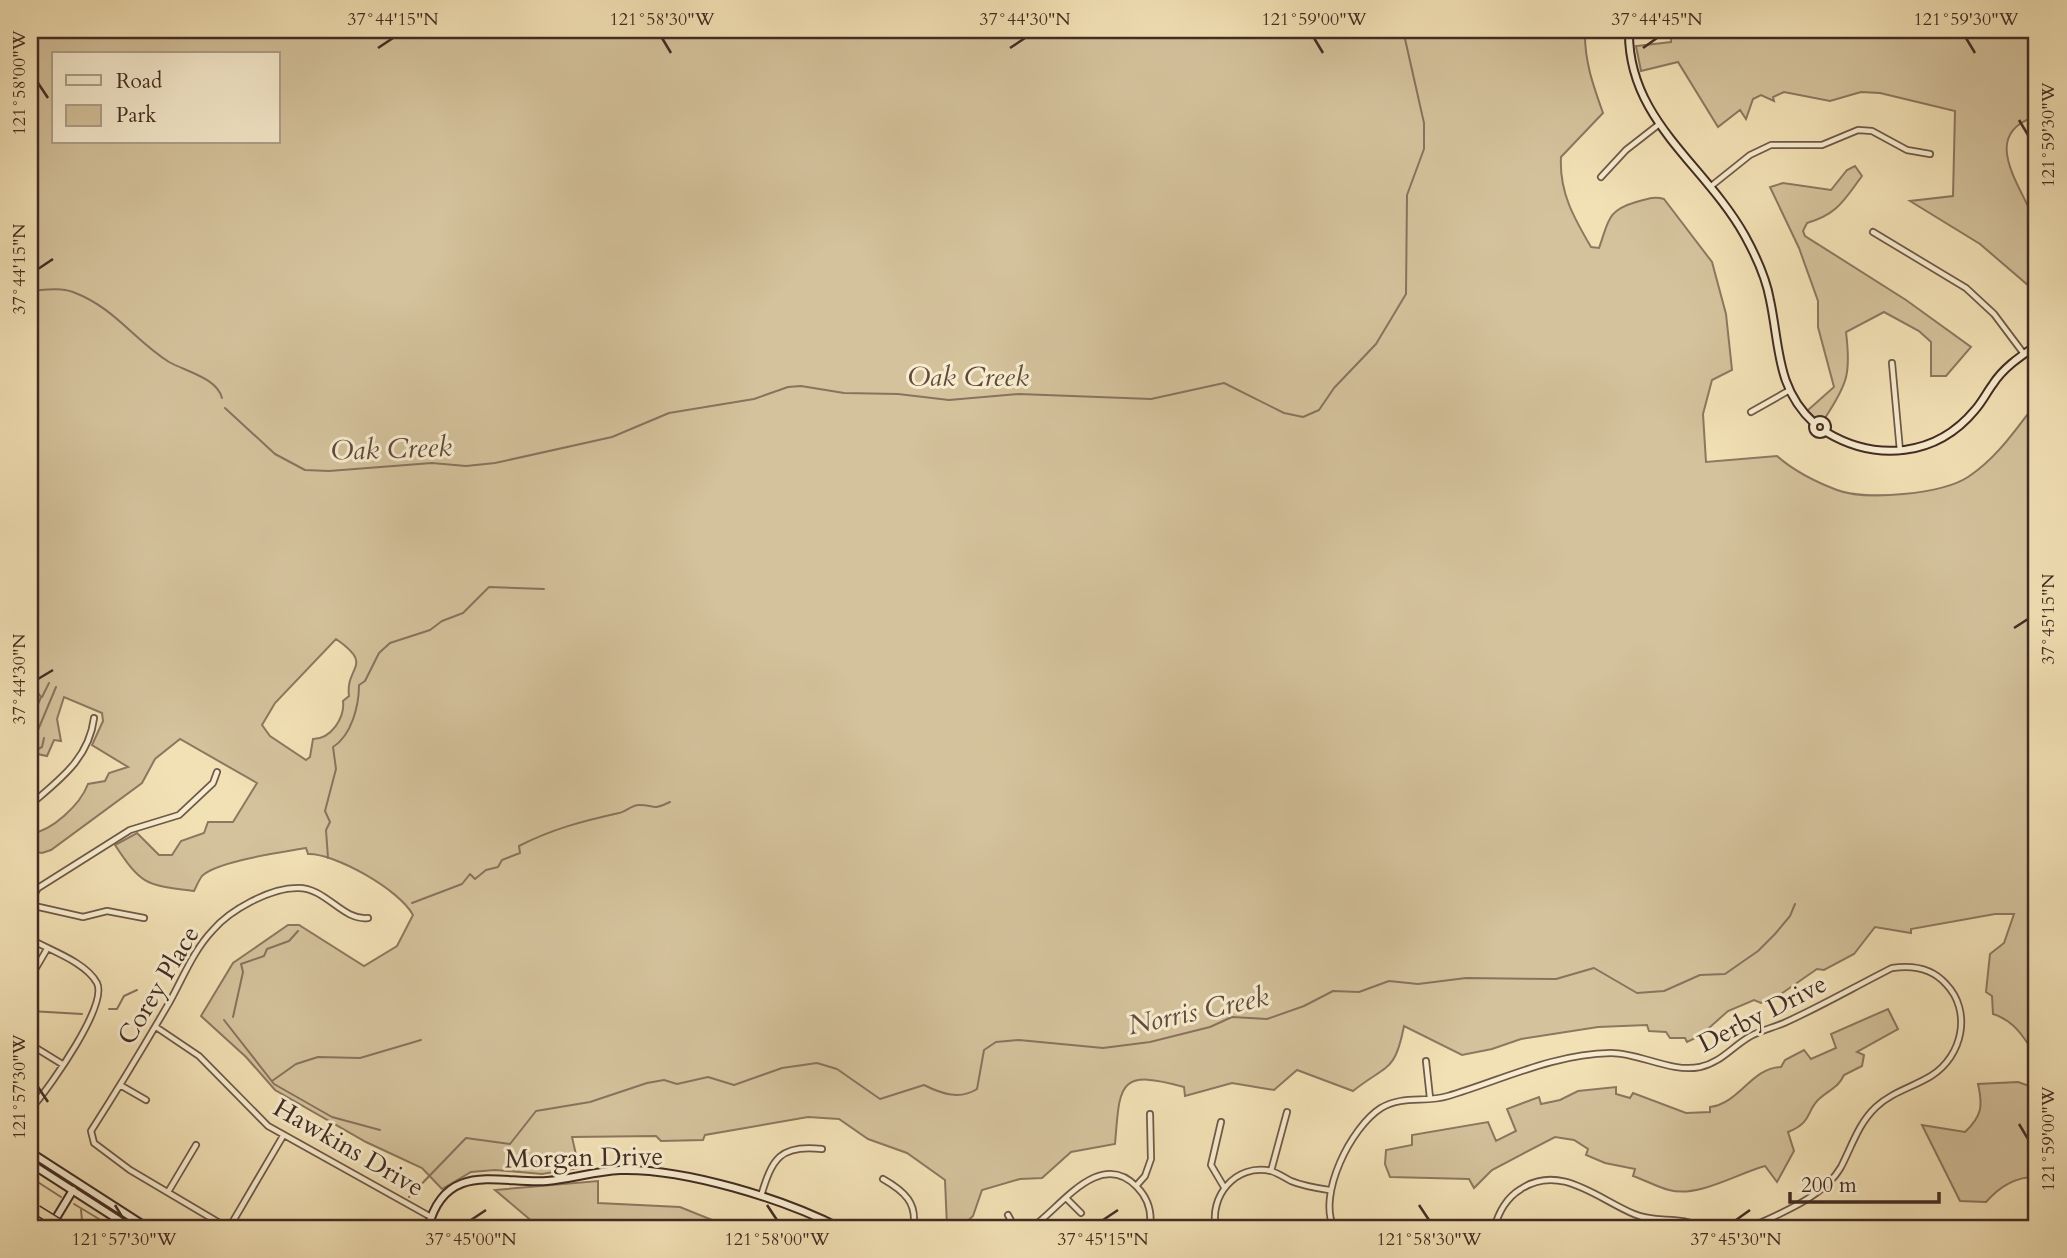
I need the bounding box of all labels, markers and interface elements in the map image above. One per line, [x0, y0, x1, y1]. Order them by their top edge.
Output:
text: 37°44'15"N [347, 7, 439, 32]
text: 121°58'30"W [609, 7, 715, 32]
text: 37°44'30"N [979, 7, 1071, 32]
text: 121°59'00"W [1261, 7, 1367, 32]
text: 37°44'45"N [1611, 7, 1703, 32]
text: 121°59'30"W [1913, 7, 2019, 32]
text: 121°58'00"W [7, 30, 32, 136]
legend [52, 52, 280, 144]
text: Road [116, 67, 162, 96]
text: 121°59'30"W [2036, 82, 2061, 188]
text: Park [116, 101, 157, 130]
text: 37°44'15"N [7, 223, 32, 315]
water label: Oak Creek [907, 358, 1029, 396]
water label: Oak Creek [330, 428, 453, 470]
text: 37°45'15"N [2036, 573, 2061, 665]
text: 37°44'30"N [7, 633, 32, 725]
street label: Corey Place [109, 919, 208, 1051]
street label: Derby Drive [1692, 966, 1833, 1061]
water label: Norris Creek [1124, 978, 1272, 1044]
text: 121°57'30"W [7, 1034, 32, 1140]
text: 121°59'00"W [2036, 1086, 2061, 1192]
street label: Hawkins Drive [267, 1090, 430, 1205]
street label: Morgan Drive [504, 1139, 664, 1176]
scale bar [1790, 1160, 1939, 1204]
text: 200 m [1801, 1171, 1857, 1200]
text: 121°57'30"W [71, 1227, 177, 1252]
text: 37°45'00"N [425, 1227, 517, 1252]
text: 121°58'00"W [724, 1227, 830, 1252]
text: 37°45'15"N [1057, 1227, 1149, 1252]
text: 121°58'30"W [1376, 1227, 1482, 1252]
text: 37°45'30"N [1690, 1227, 1782, 1252]

